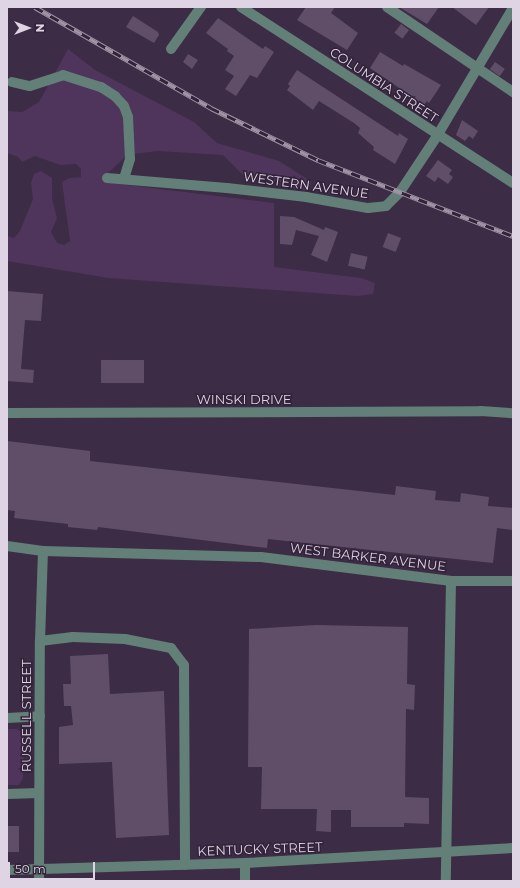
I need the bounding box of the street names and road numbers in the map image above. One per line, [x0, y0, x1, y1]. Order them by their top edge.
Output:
street label: COLUMBIA STREET [327, 44, 441, 126]
street label: WESTERN AVENUE [242, 168, 370, 202]
street label: WINSKI DRIVE [197, 391, 291, 407]
street label: WEST BARKER AVENUE [289, 540, 447, 574]
street label: RUSSELL STREET [18, 660, 34, 772]
street label: KENTUCKY STREET [197, 839, 323, 859]

